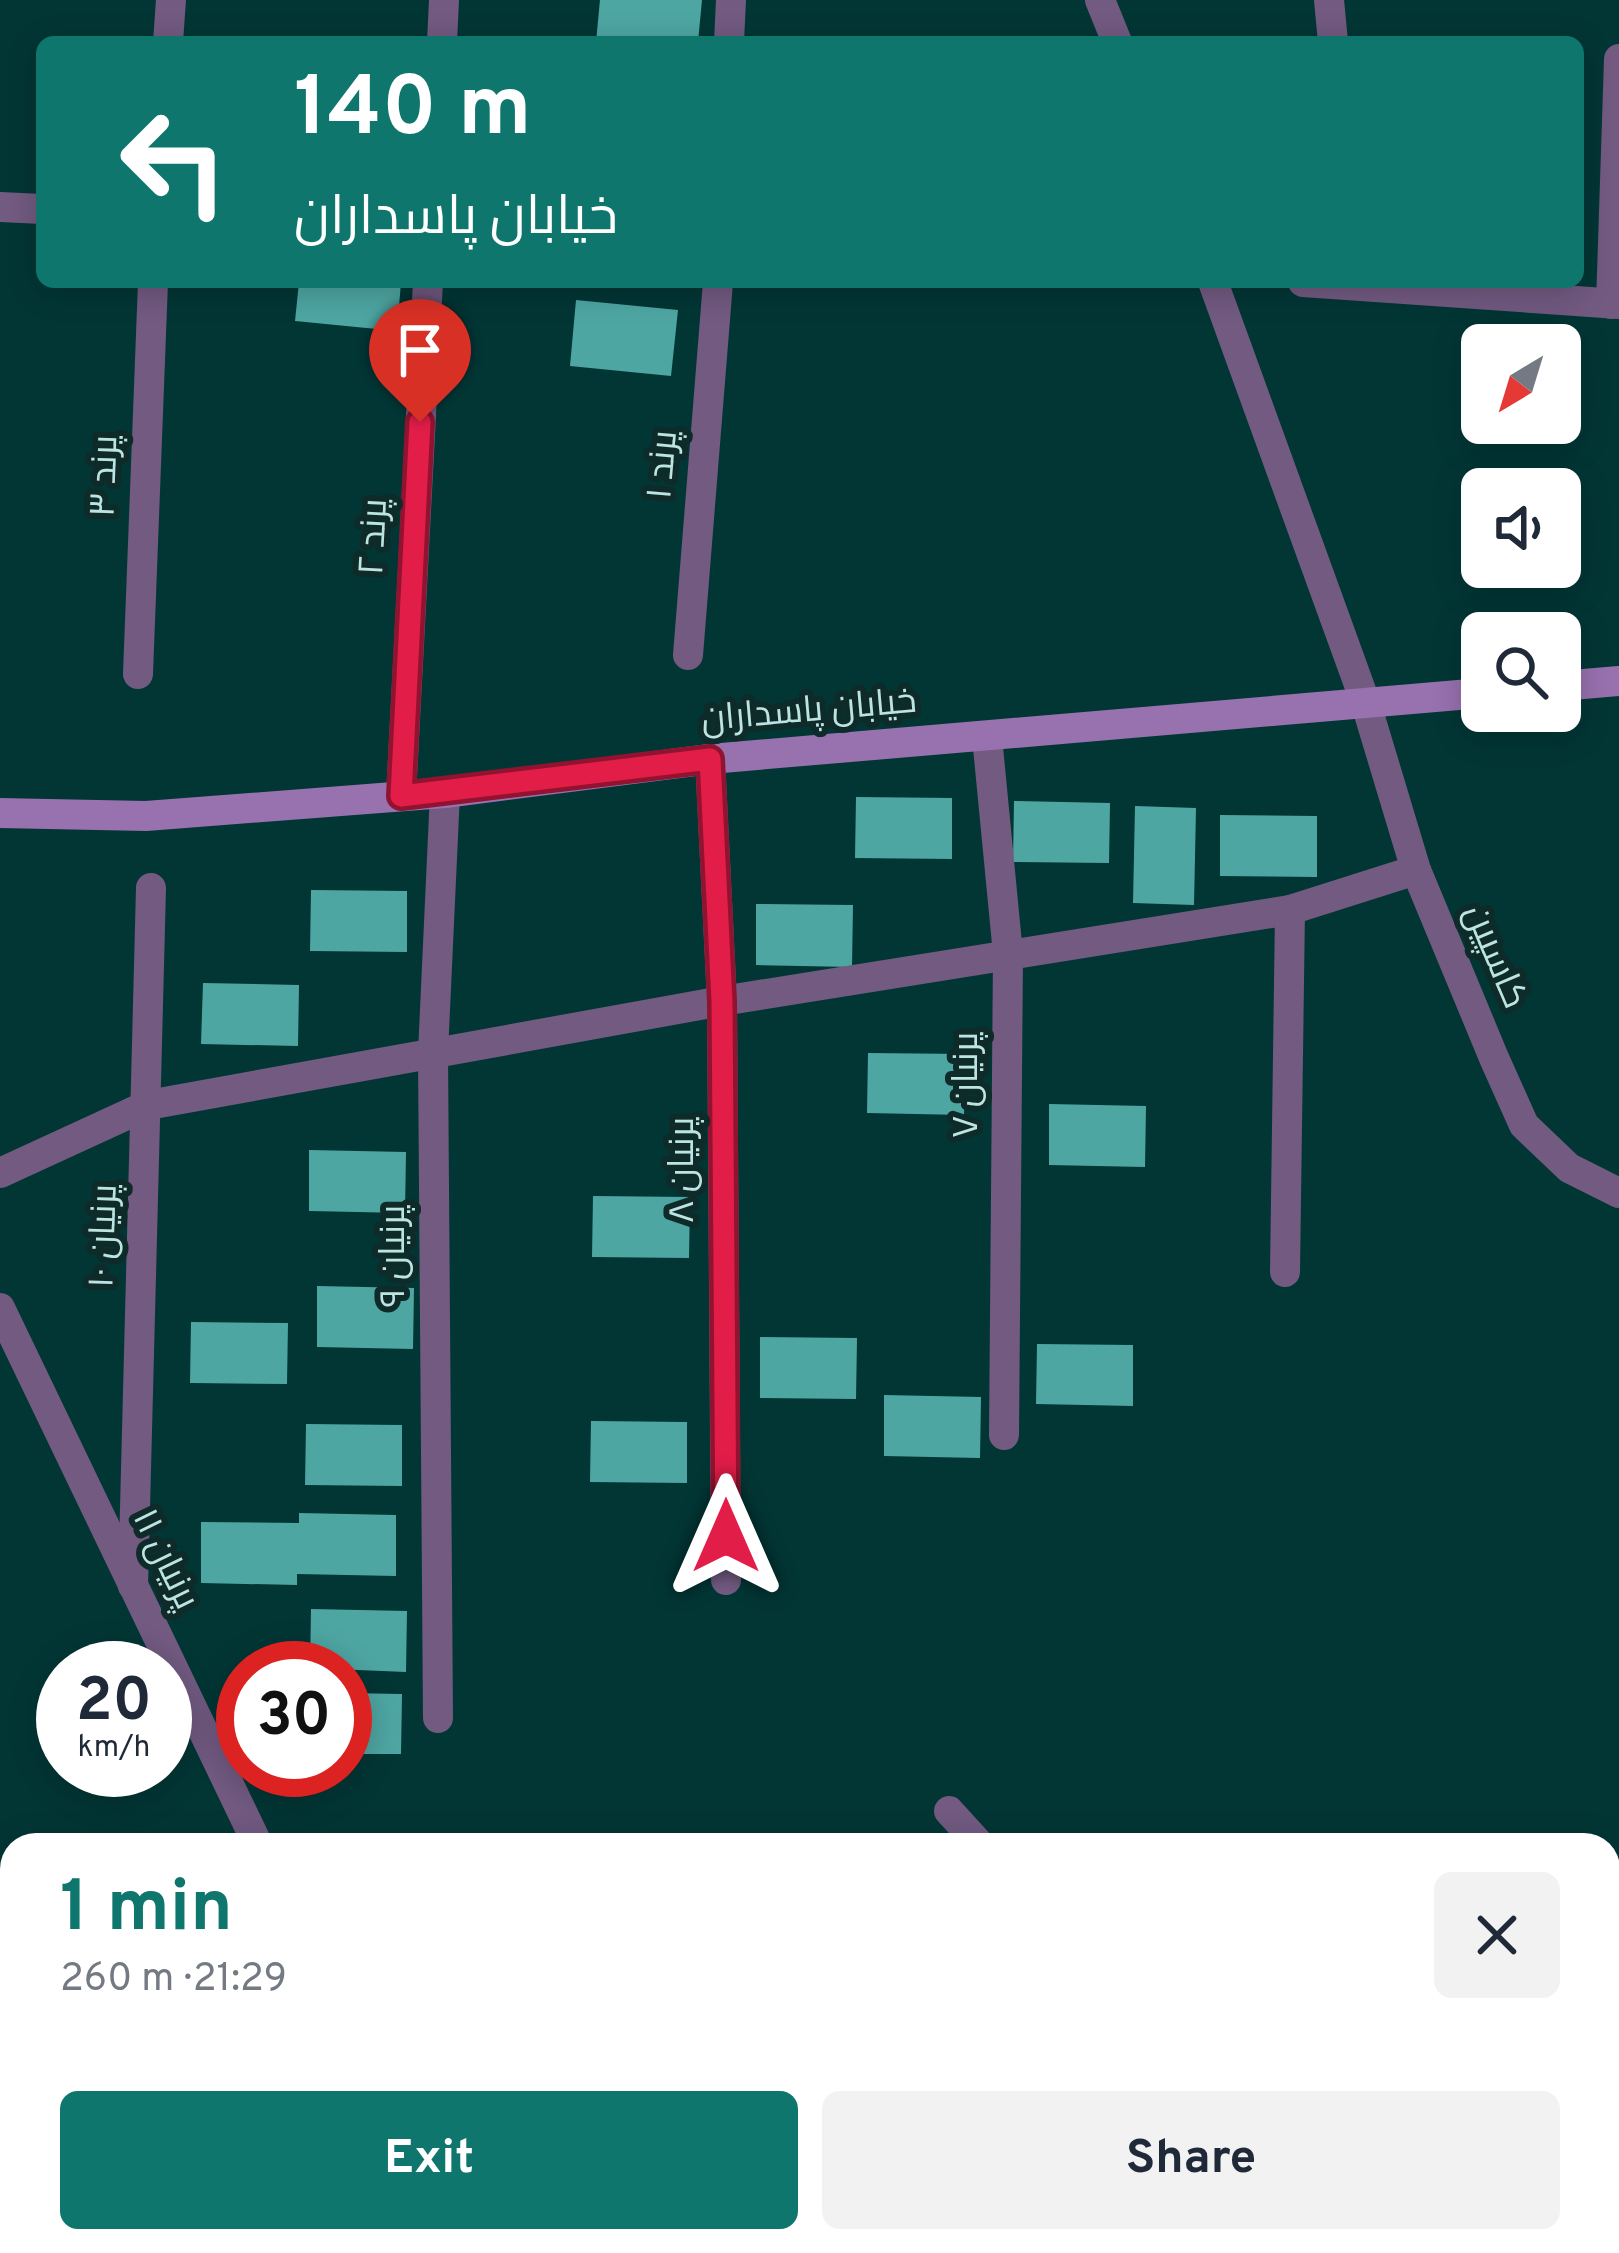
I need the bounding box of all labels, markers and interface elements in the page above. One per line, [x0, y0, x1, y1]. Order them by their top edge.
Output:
text: 140 m [294, 59, 531, 165]
icon: left [96, 84, 252, 240]
text: خیابان پاسداران [294, 185, 618, 254]
pin [369, 299, 471, 422]
icon: arrive [387, 317, 453, 383]
north arrow [1461, 324, 1581, 444]
map controls [1461, 324, 1581, 732]
street label: پرند ۱ [638, 428, 690, 501]
street label: پرند ۳ [82, 434, 130, 518]
button: sound [1461, 468, 1581, 588]
street label: پرند ۲ [350, 497, 400, 577]
button: search [1461, 612, 1581, 732]
street label: خیابان پاسداران [699, 680, 919, 744]
street label: کاسپین [1451, 898, 1537, 1016]
street label: پرنیان ۷ [945, 1032, 991, 1138]
street label: پرنیان ۸ [661, 1117, 707, 1223]
street label: پرنیان ۱۰ [80, 1183, 130, 1289]
street label: پرنیان ۹ [372, 1204, 418, 1307]
position arrow [663, 1473, 789, 1599]
street label: پرنیان ۱۱ [120, 1502, 208, 1618]
speed limit sign: 30 [216, 1641, 372, 1797]
text: 20 [76, 1666, 152, 1742]
text: km/h [78, 1730, 150, 1767]
text: 1 min [60, 1865, 233, 1957]
button: close [1434, 1872, 1560, 1998]
text: 260 m · 21:29 [60, 1956, 287, 2005]
button: Exit [60, 2091, 798, 2229]
button: Share [822, 2091, 1560, 2229]

